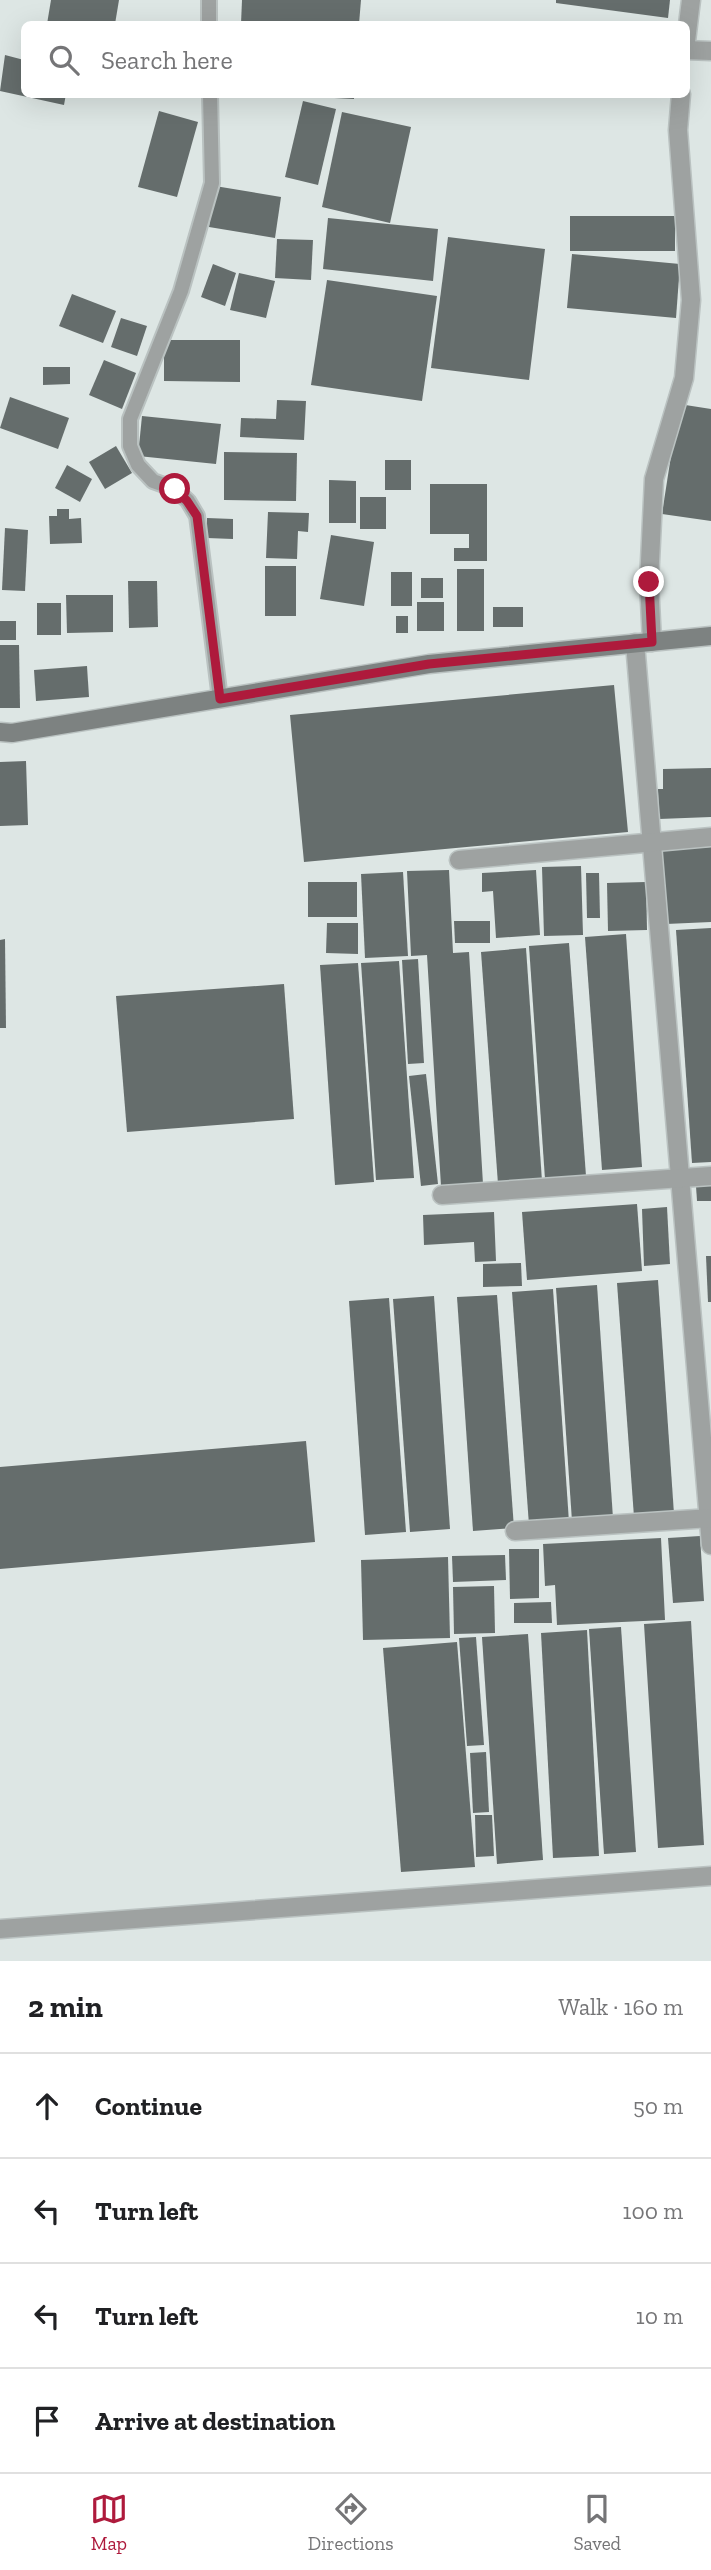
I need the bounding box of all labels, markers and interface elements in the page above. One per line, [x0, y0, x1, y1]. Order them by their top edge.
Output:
search box [21, 21, 690, 98]
icon: search [45, 41, 83, 79]
text: Search here [101, 44, 233, 76]
route start [159, 473, 190, 504]
route end [633, 566, 664, 597]
text: 2 min [28, 1989, 103, 2025]
text: Walk · 160 m [558, 1993, 683, 2021]
icon: ahead [28, 2087, 66, 2125]
text: Continue [95, 2090, 202, 2122]
text: 50 m [633, 2092, 683, 2120]
icon: left [28, 2192, 66, 2230]
text: Turn left [95, 2195, 198, 2227]
text: 100 m [623, 2197, 683, 2225]
icon: left [28, 2297, 66, 2335]
text: Turn left [95, 2300, 198, 2332]
text: 10 m [636, 2302, 683, 2330]
icon: arrive [28, 2402, 66, 2440]
text: Arrive at destination [95, 2405, 335, 2437]
tab: Map [90, 2490, 128, 2555]
tab: Directions [308, 2490, 394, 2555]
tab: Saved [573, 2490, 621, 2555]

